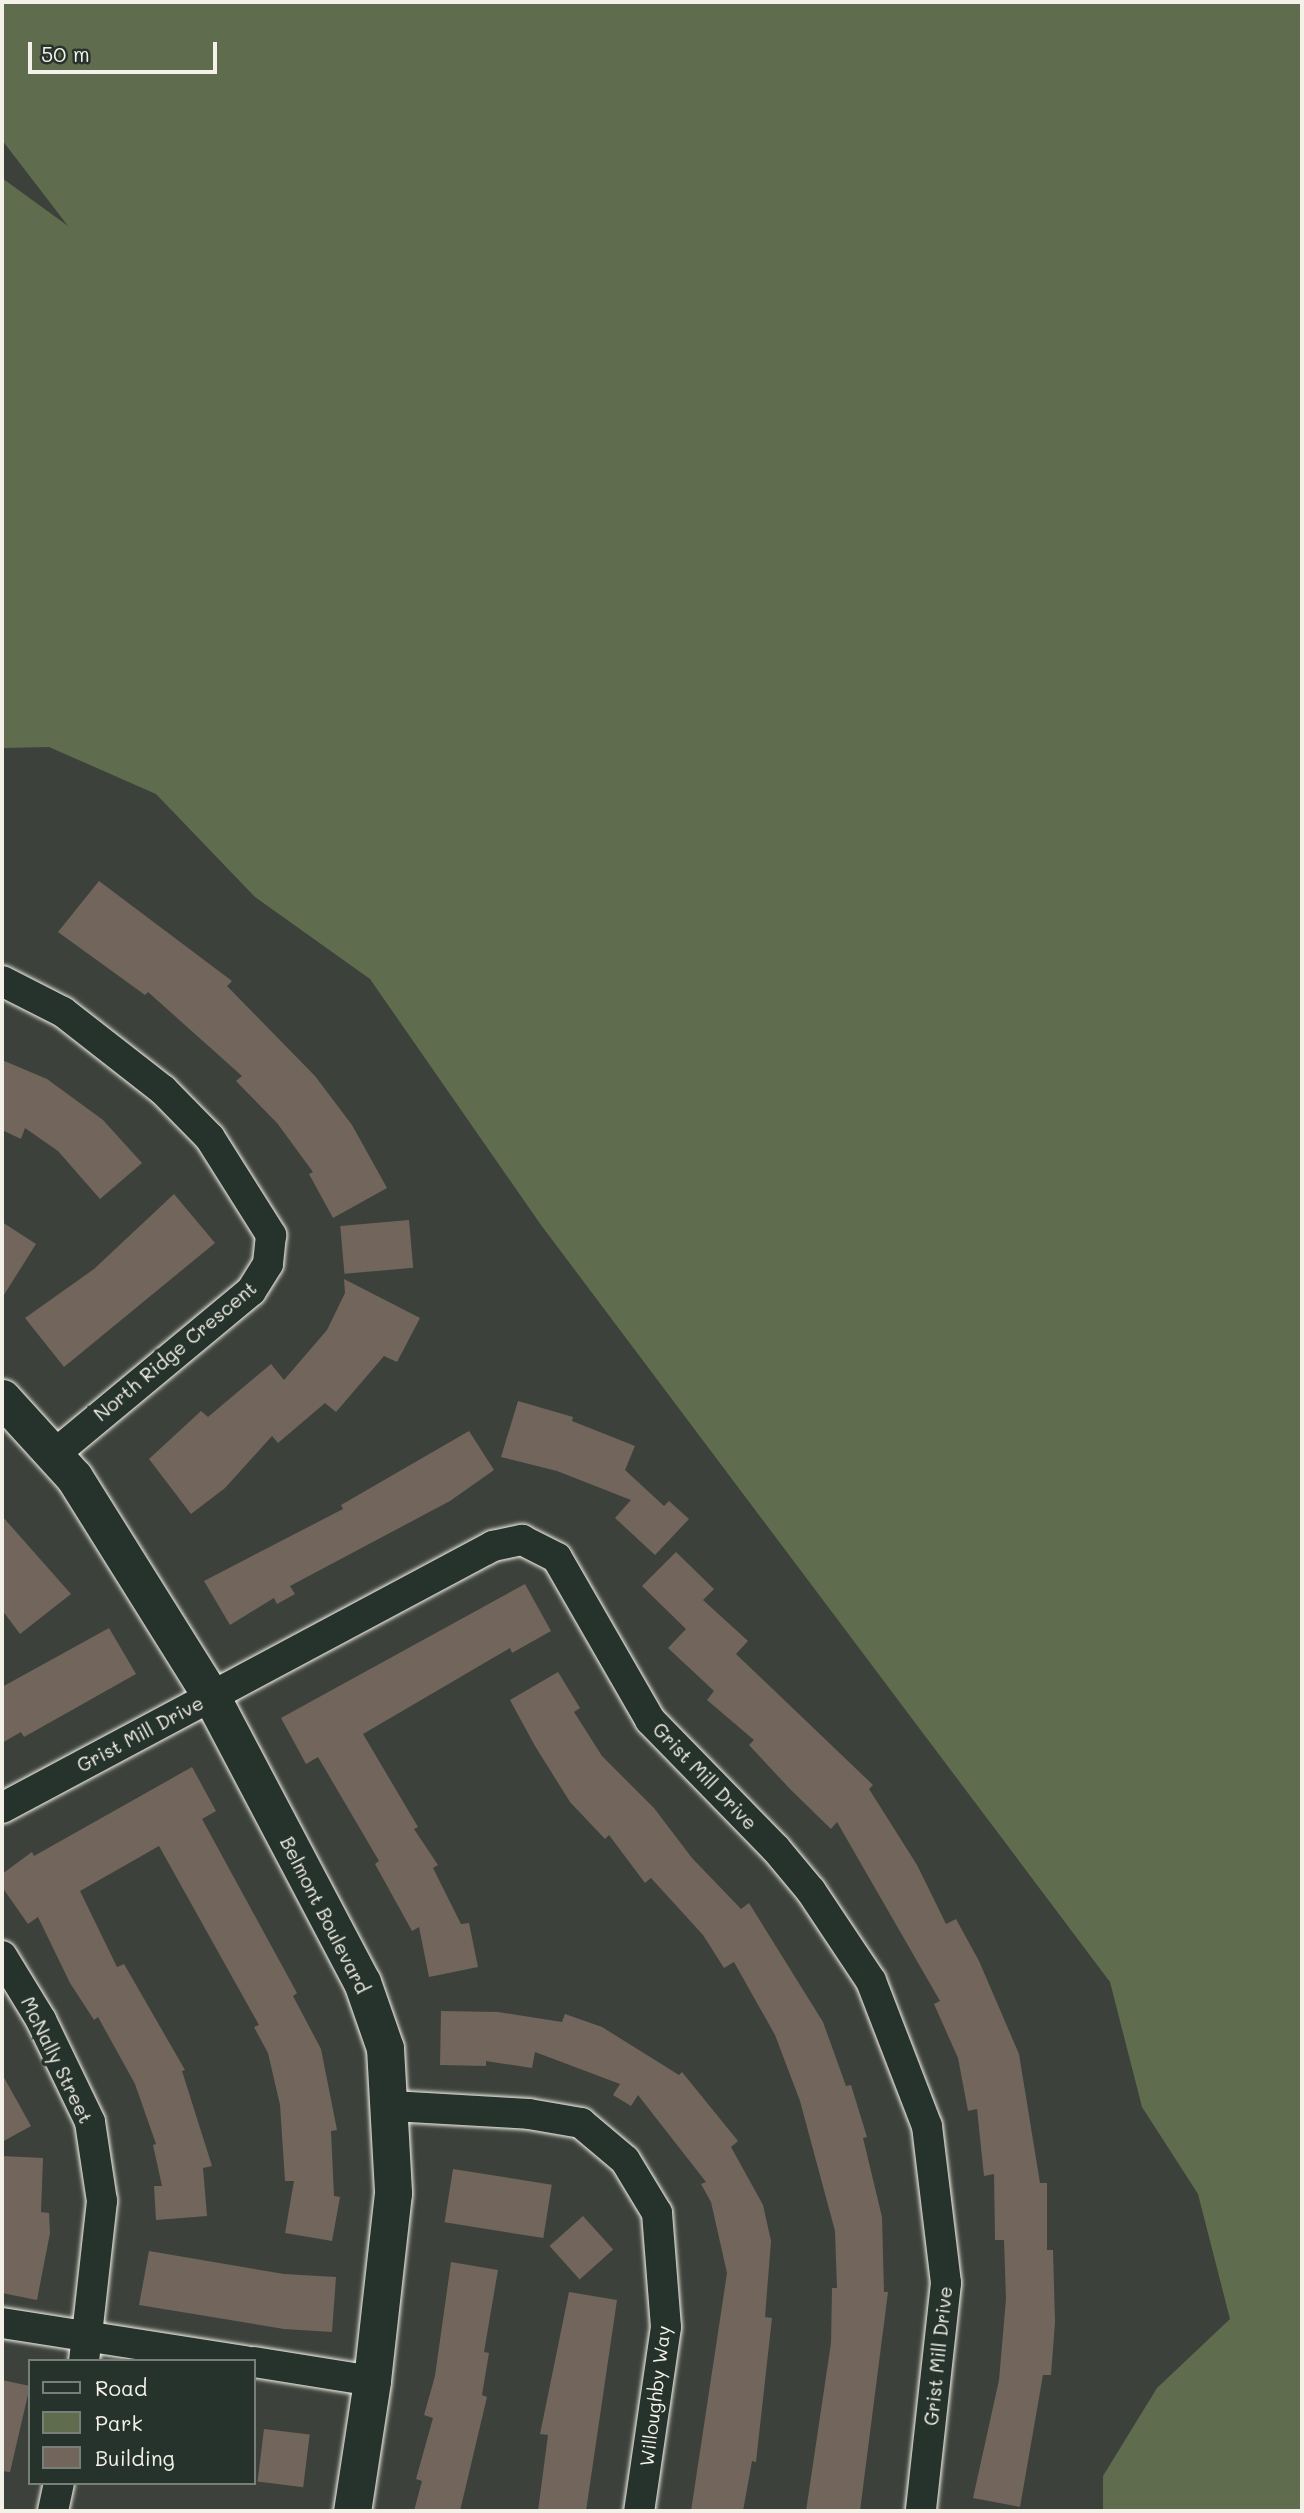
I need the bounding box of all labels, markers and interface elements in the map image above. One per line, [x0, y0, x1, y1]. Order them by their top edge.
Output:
scale bar [32, 28, 220, 72]
text: 50 m [41, 40, 90, 67]
street label: North Ridge Crescent [89, 1276, 261, 1426]
street label: Grist Mill Drive [73, 1691, 207, 1777]
street label: Grist Mill Drive [648, 1718, 762, 1834]
street label: Belmont Boulevard [276, 1833, 374, 1997]
street label: McNally Street [16, 1993, 98, 2127]
street label: Grist Mill Drive [919, 2285, 957, 2427]
street label: Willoughby Way [635, 2324, 675, 2468]
legend [28, 2359, 256, 2485]
text: Road [95, 2374, 147, 2401]
text: Park [95, 2409, 143, 2436]
text: Building [95, 2444, 175, 2471]

